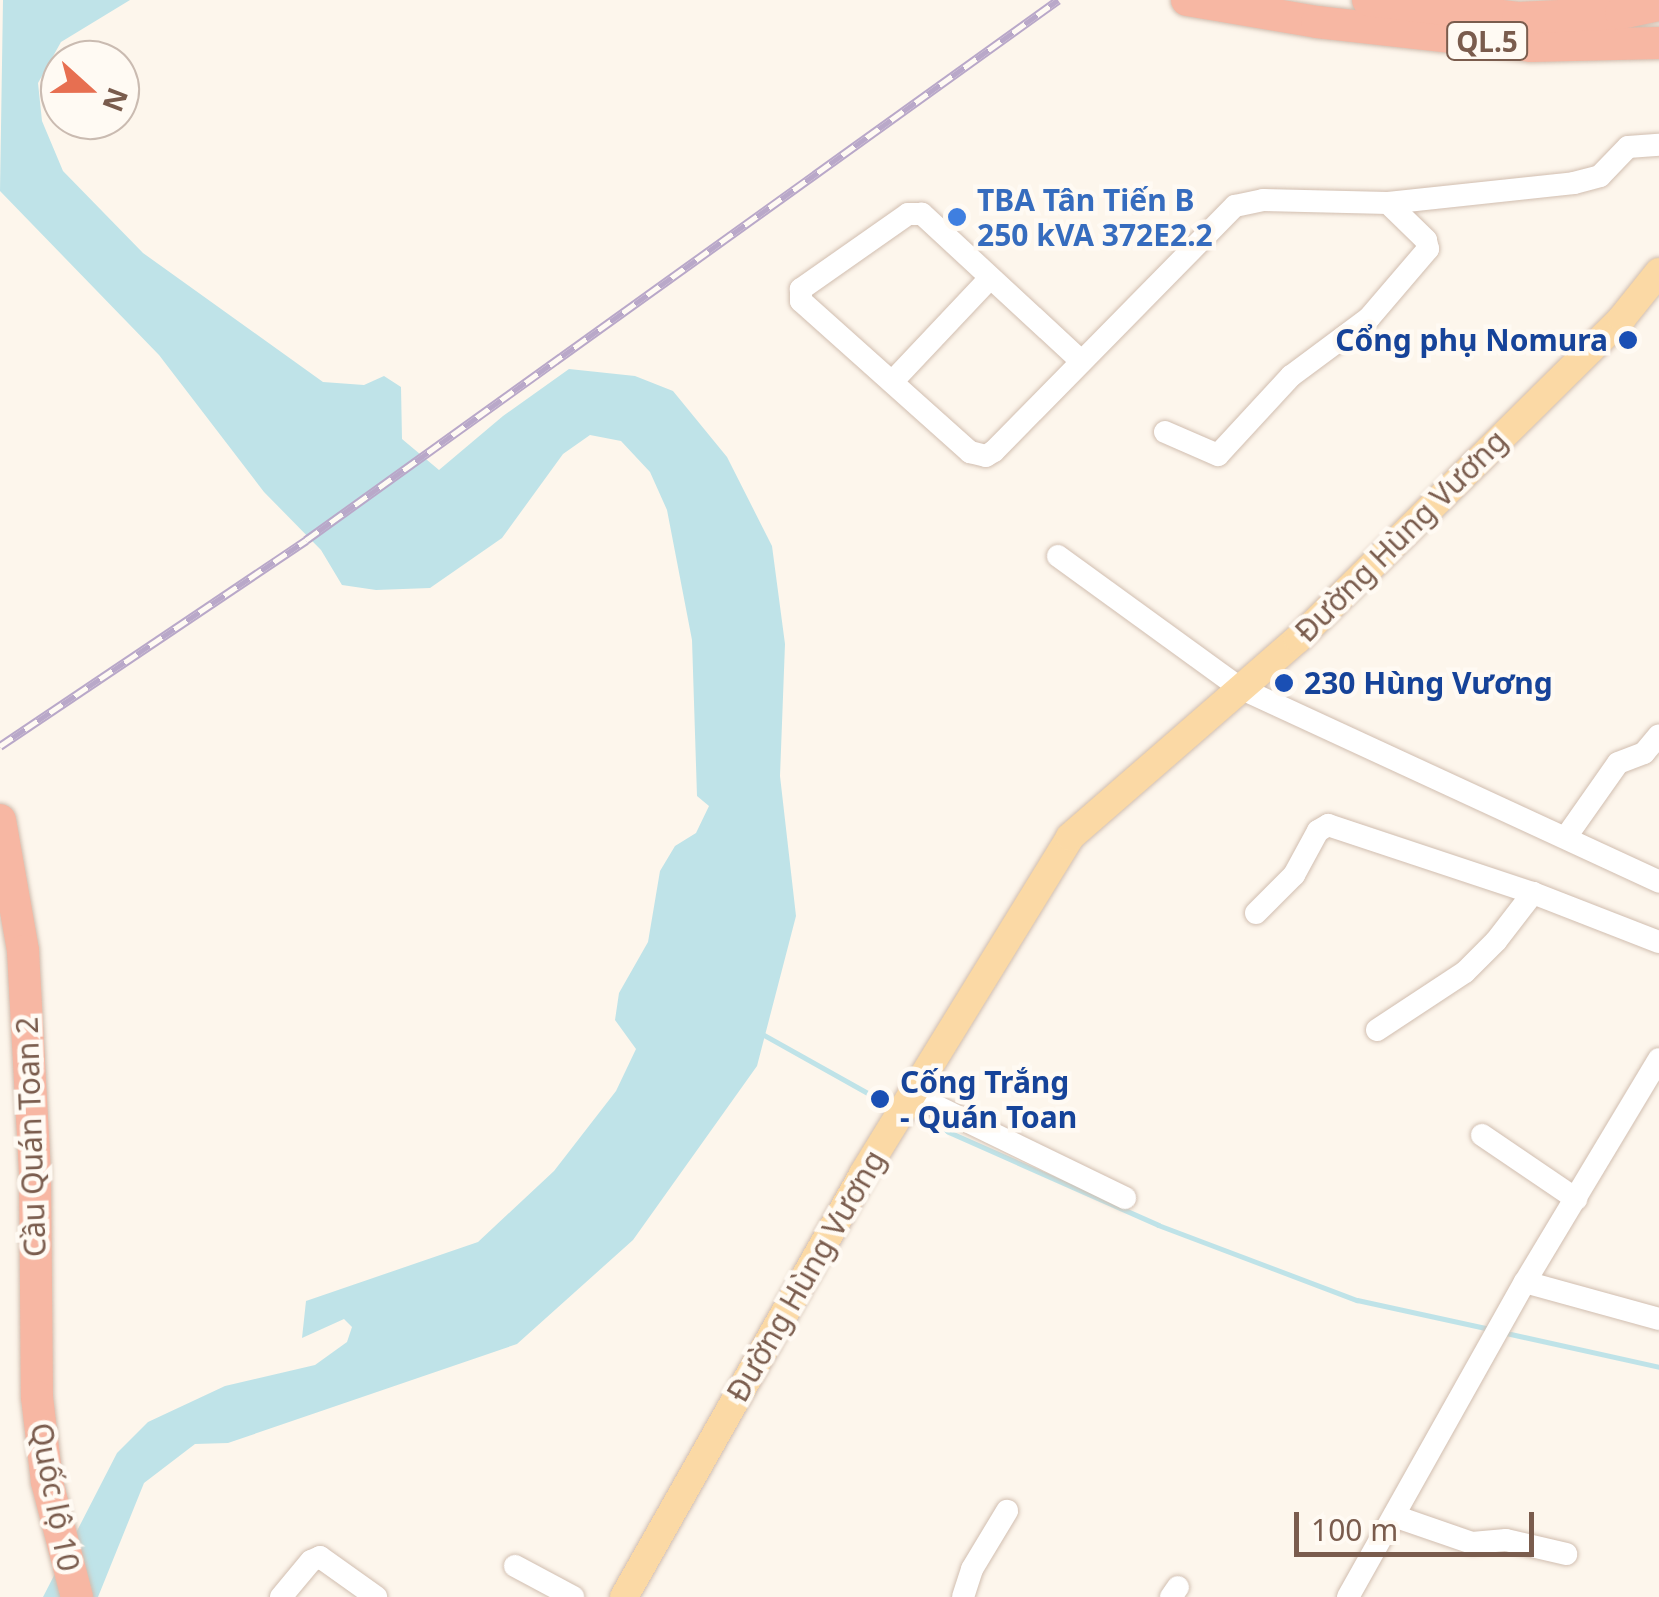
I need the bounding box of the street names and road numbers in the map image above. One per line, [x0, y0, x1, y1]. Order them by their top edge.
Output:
road number: QL.5 [1444, 18, 1530, 64]
street label: Đường Hùng Vương [1288, 423, 1514, 649]
street label: Cầu Quán Toan 2 [9, 1016, 53, 1258]
street label: Đường Hùng Vương [719, 1144, 893, 1408]
street label: Quốc lộ 10 [23, 1420, 87, 1574]

